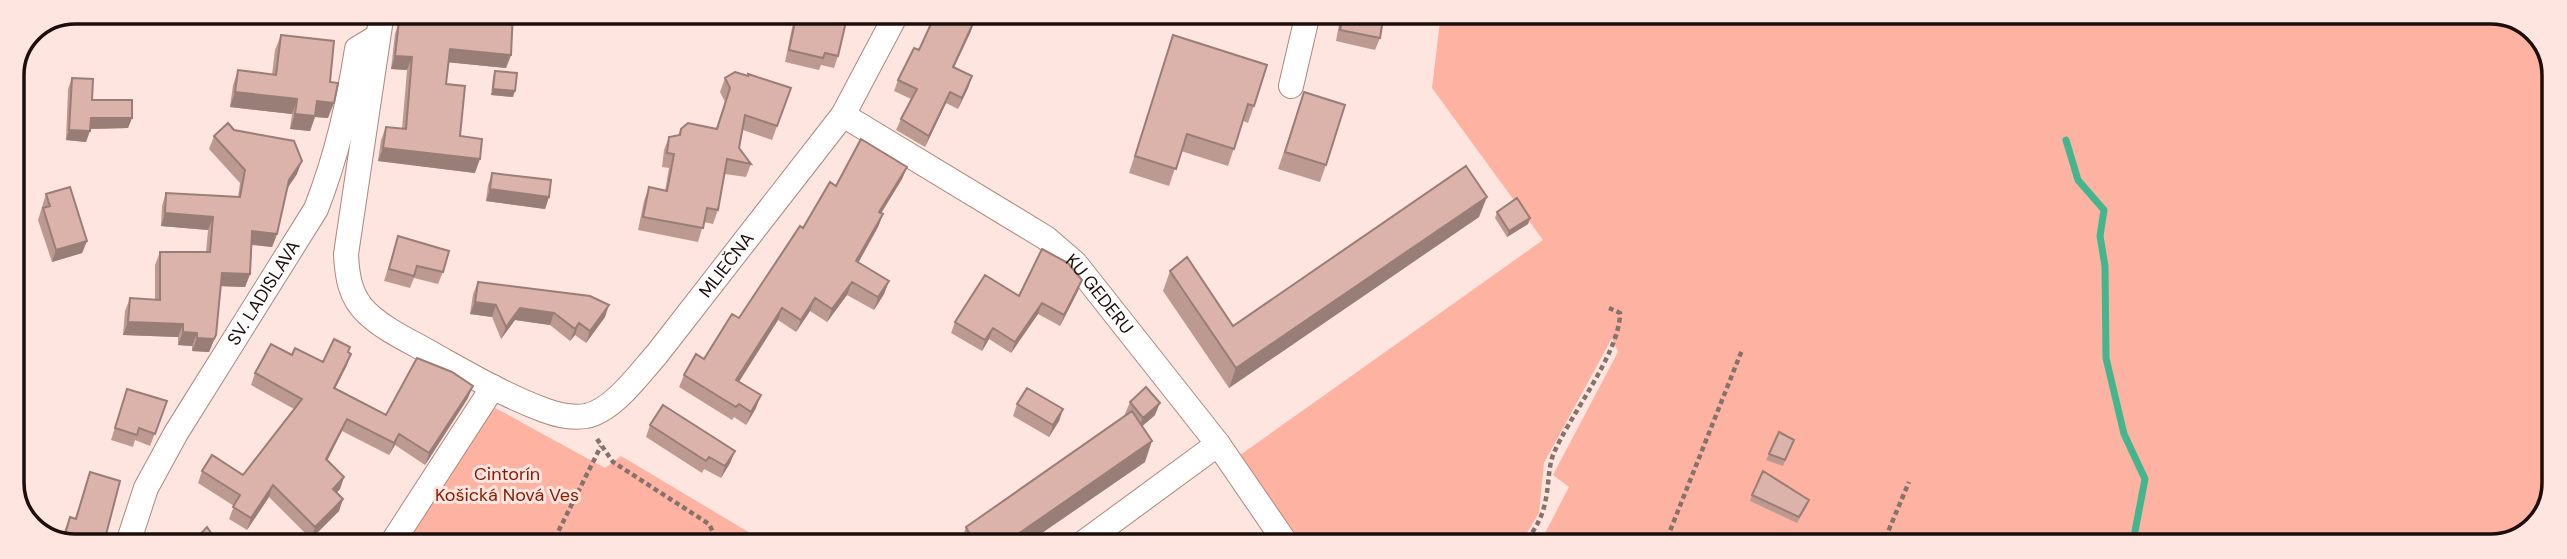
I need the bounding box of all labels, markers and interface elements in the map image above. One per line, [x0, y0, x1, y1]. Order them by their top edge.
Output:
street label: MLIEČNA [693, 227, 759, 302]
street label: SV. LADISLAVA [222, 236, 306, 350]
street label: KU GEDERU [1061, 248, 1139, 339]
park label: Cintorín Košická Nová Ves [435, 462, 579, 507]

